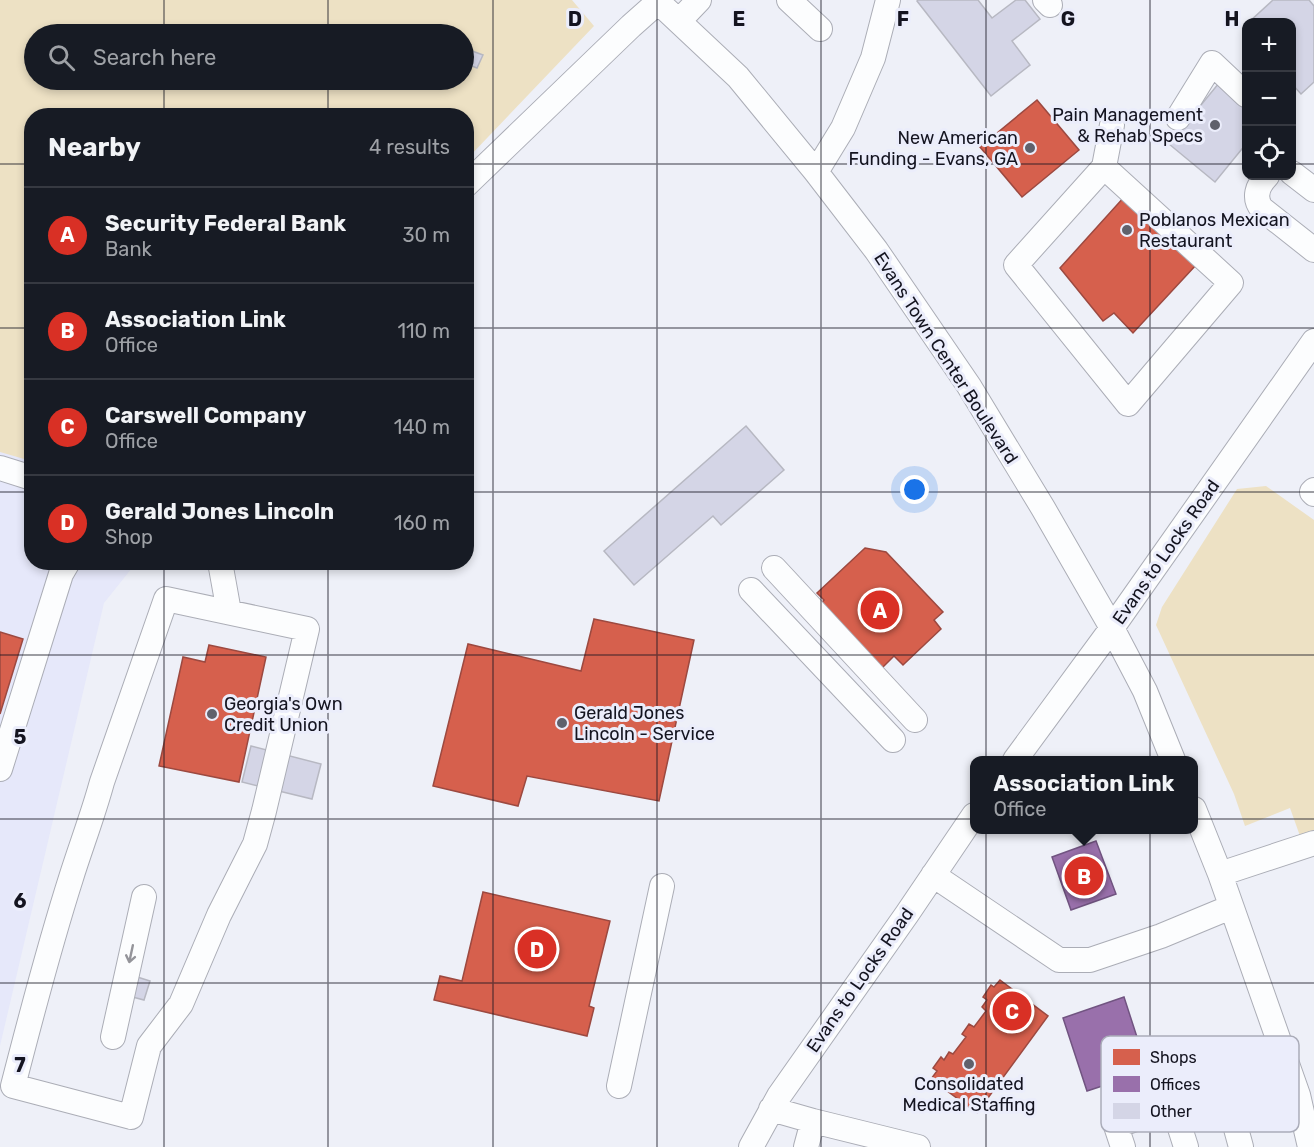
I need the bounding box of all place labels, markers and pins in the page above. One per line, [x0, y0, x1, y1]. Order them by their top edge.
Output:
place label: Pain Management & Rehab Specs [1052, 104, 1203, 147]
marker: Pain Management & Rehab Specs [1208, 118, 1222, 132]
place label: New American Funding - Evans, GA [848, 127, 1018, 170]
marker: New American Funding - Evans, GA [1023, 141, 1037, 155]
place label: Poblanos Mexican Restaurant [1139, 209, 1290, 252]
marker: Poblanos Mexican Restaurant [1120, 223, 1134, 237]
pin: A [860, 588, 900, 632]
place label: Georgia's Own Credit Union [224, 693, 343, 736]
place label: Gerald Jones Lincoln - Service [574, 702, 715, 745]
marker: Georgia's Own Credit Union [205, 707, 219, 721]
marker: Gerald Jones Lincoln - Service [555, 716, 569, 730]
pin: B [1064, 854, 1104, 898]
pin: D [518, 926, 556, 972]
pin: C [992, 988, 1032, 1034]
marker: Consolidated Medical Staffing [962, 1057, 976, 1071]
place label: Consolidated Medical Staffing [902, 1073, 1036, 1116]

